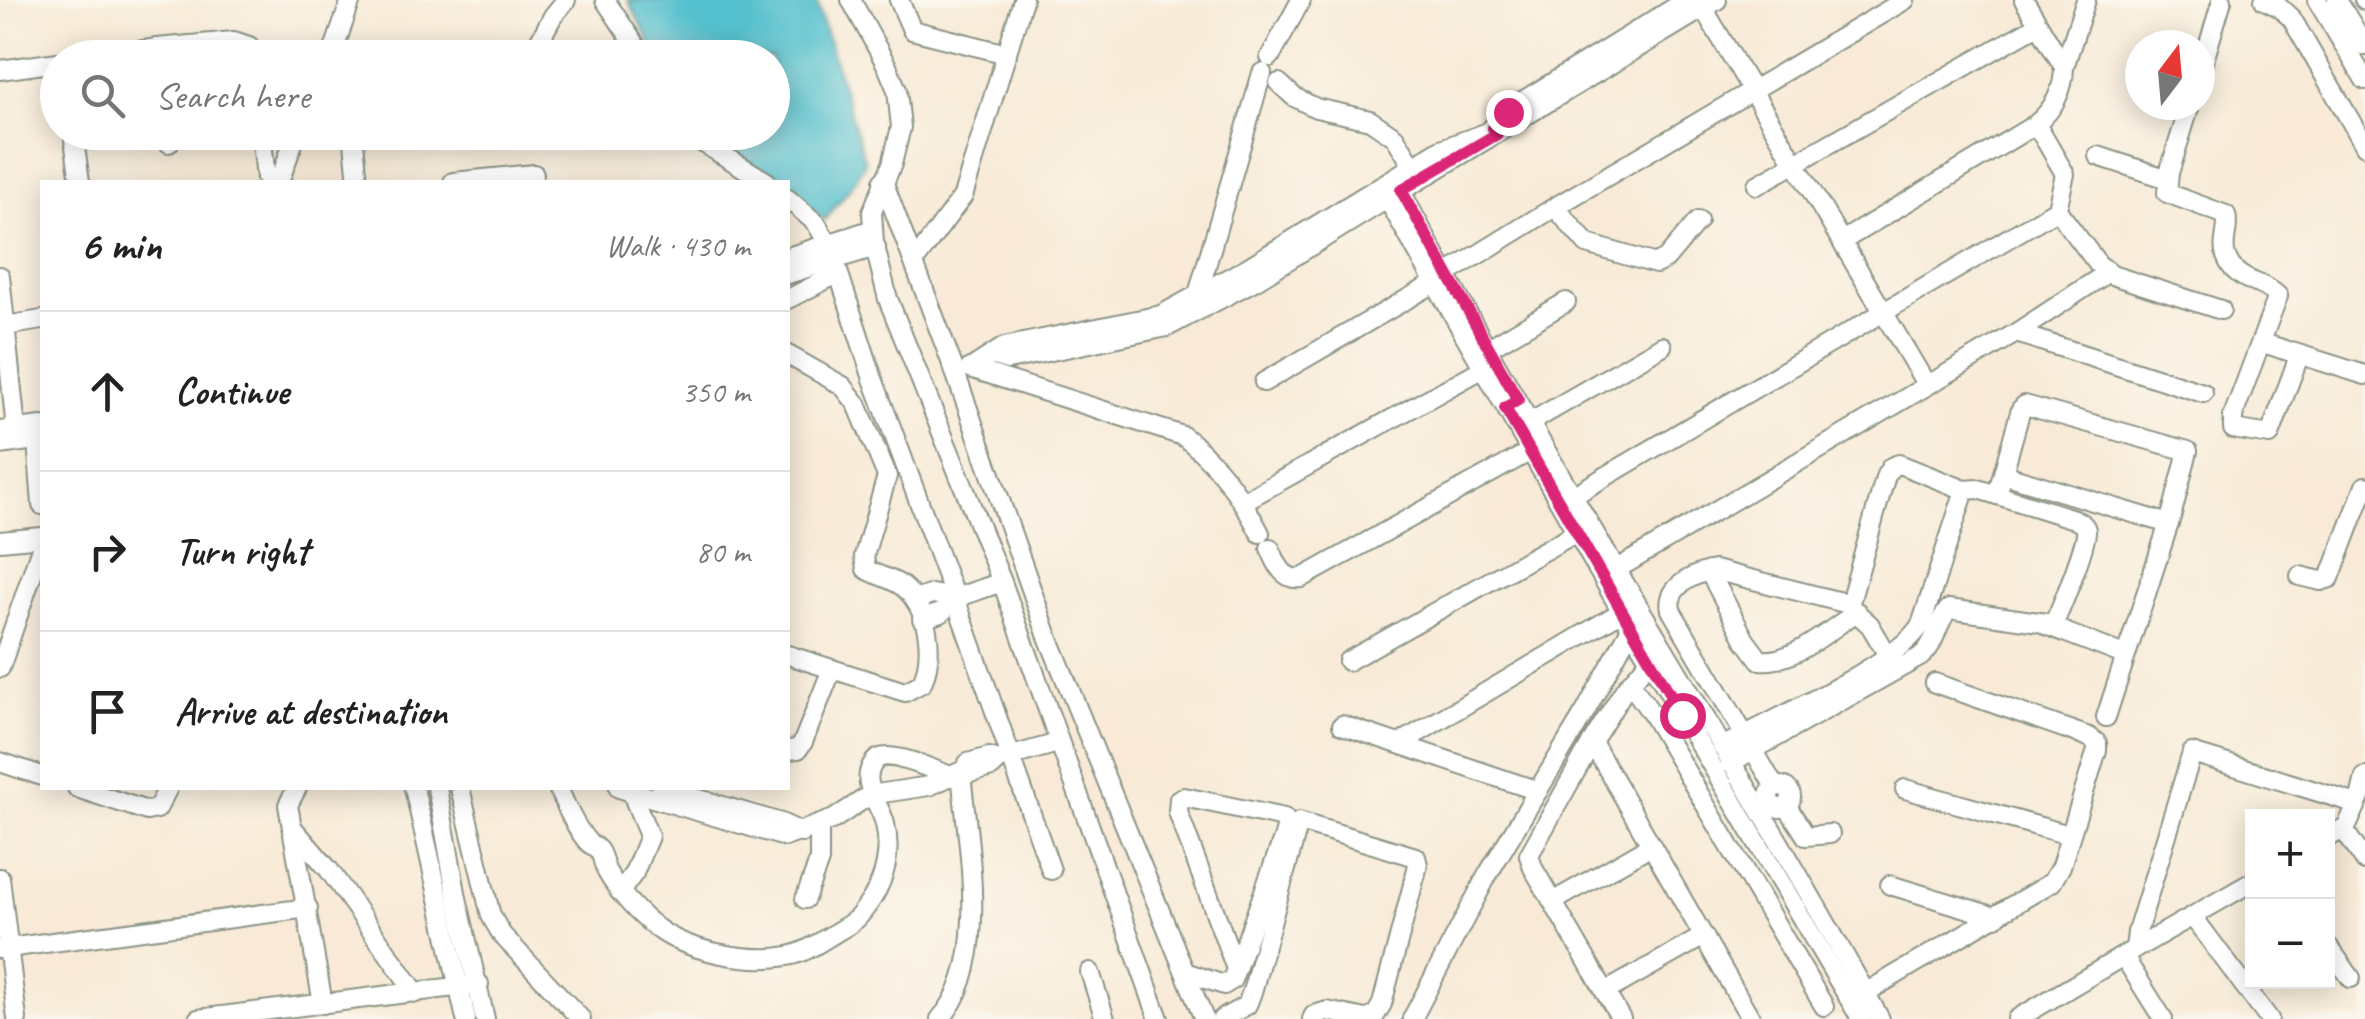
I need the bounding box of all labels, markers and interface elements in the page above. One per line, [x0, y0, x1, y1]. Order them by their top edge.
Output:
north arrow [2125, 30, 2215, 120]
search box [40, 40, 790, 150]
icon: search [75, 68, 130, 123]
text: Search here [155, 72, 310, 119]
route end [1486, 90, 1532, 136]
text: 6 min [80, 219, 161, 272]
text: Walk · 430 m [606, 225, 750, 266]
icon: ahead [80, 364, 135, 419]
text: Continue [175, 368, 289, 415]
text: 350 m [681, 371, 750, 412]
icon: right [80, 524, 135, 579]
text: Turn right [175, 528, 309, 575]
text: 80 m [696, 531, 750, 572]
icon: arrive [80, 684, 135, 739]
text: Arrive at destination [175, 688, 447, 735]
route start [1660, 693, 1706, 739]
map controls [2245, 809, 2335, 989]
button: + [2245, 809, 2335, 899]
button: − [2245, 899, 2335, 989]

